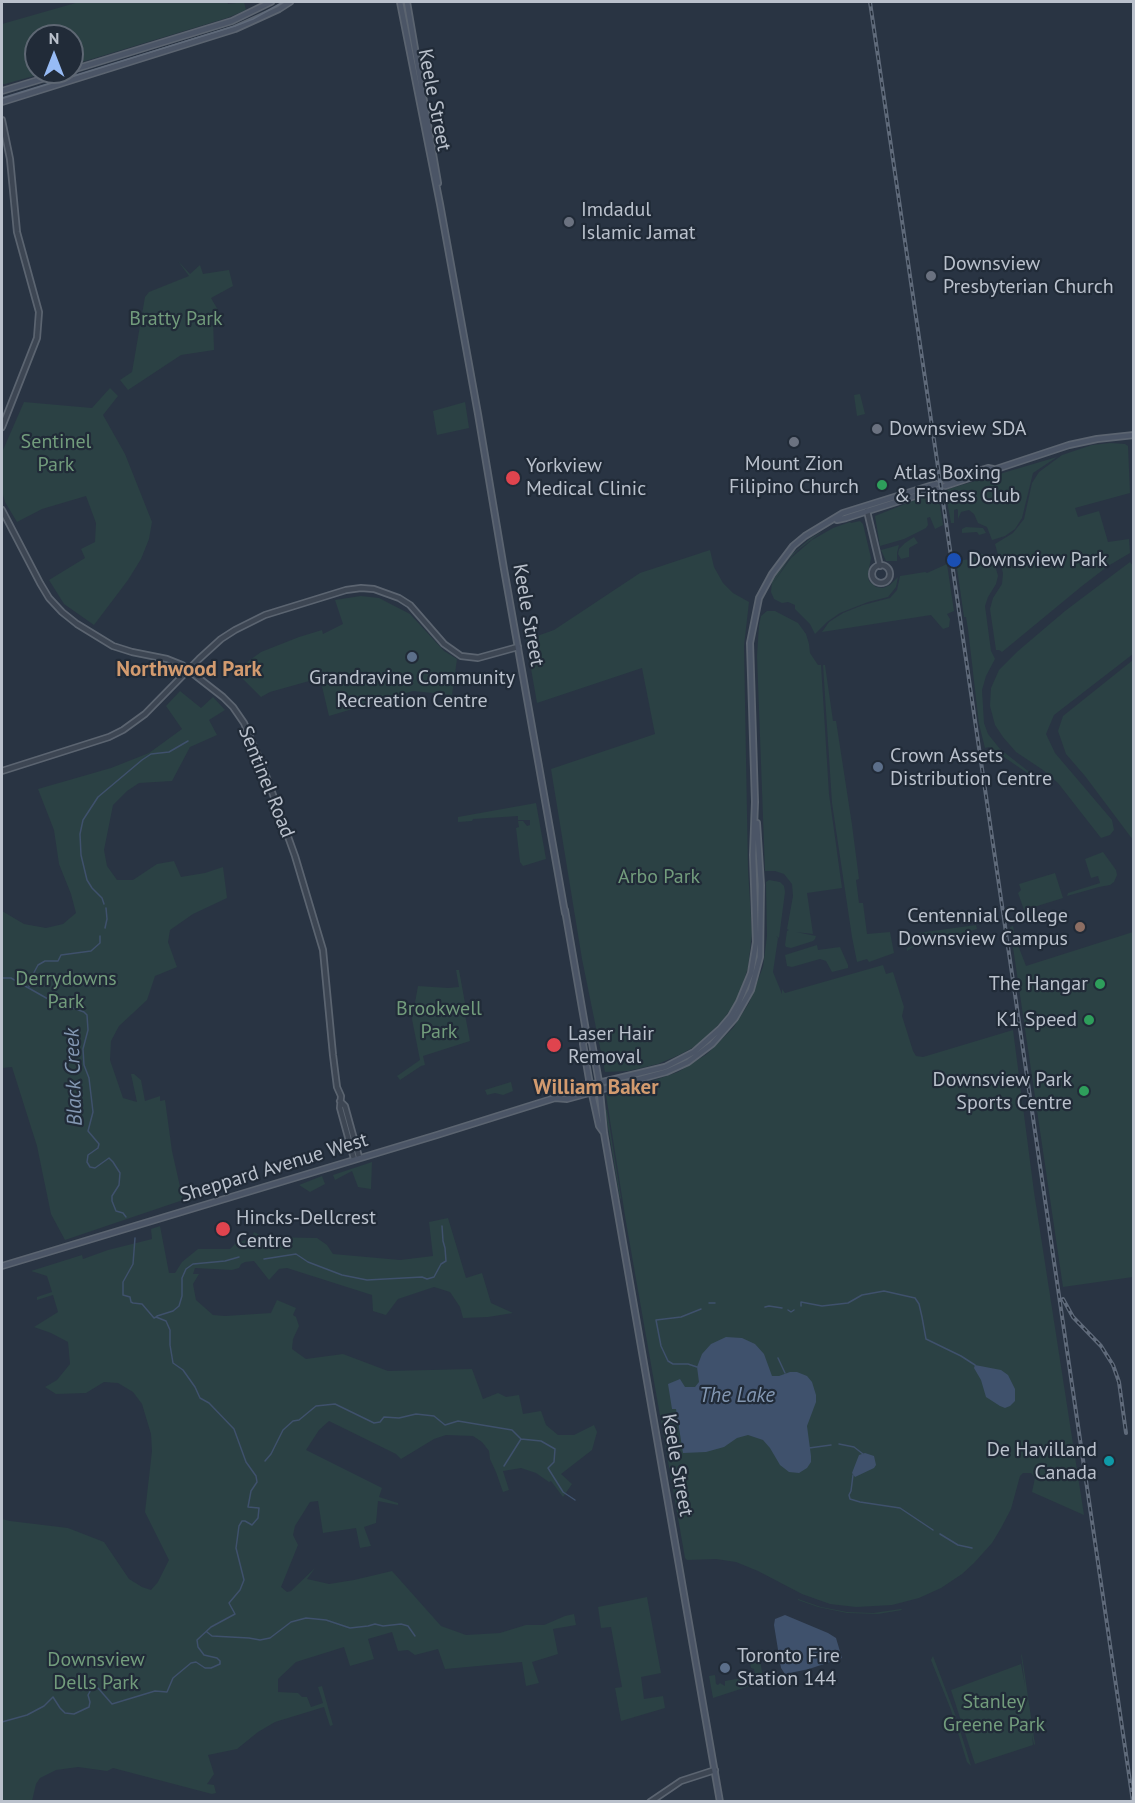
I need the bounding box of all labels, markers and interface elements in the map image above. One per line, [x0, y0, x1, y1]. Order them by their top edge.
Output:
north arrow [24, 24, 84, 84]
text: N [49, 28, 59, 48]
street label: Keele Street [412, 47, 456, 153]
place label: Imdadul Islamic Jamat [581, 198, 696, 245]
marker: Imdadul Islamic Jamat [562, 215, 576, 229]
place label: Downsview Presbyterian Church [943, 252, 1114, 299]
marker: Downsview Presbyterian Church [924, 269, 938, 283]
park label: Bratty Park [129, 307, 223, 331]
place label: Downsview SDA [889, 417, 1027, 441]
marker: Downsview SDA [870, 422, 884, 436]
park label: Sentinel Park [21, 430, 91, 477]
marker: Mount Zion Filipino Church [787, 435, 801, 449]
place label: Mount Zion Filipino Church [729, 452, 859, 499]
place label: Yorkview Medical Clinic [526, 454, 646, 501]
place label: Atlas Boxing & Fitness Club [894, 461, 1020, 508]
marker: Yorkview Medical Clinic [504, 469, 522, 487]
marker: Atlas Boxing & Fitness Club [875, 478, 889, 492]
place label: Downsview Park [968, 548, 1107, 572]
marker: Downsview Park [945, 551, 963, 569]
street label: Keele Street [507, 562, 549, 668]
marker: Grandravine Community Recreation Centre [405, 650, 419, 664]
district label: Northwood Park [116, 657, 262, 683]
place label: Grandravine Community Recreation Centre [309, 666, 515, 713]
street label: Sentinel Road [233, 723, 299, 841]
place label: Crown Assets Distribution Centre [890, 744, 1052, 791]
marker: Crown Assets Distribution Centre [871, 760, 885, 774]
park label: Arbo Park [618, 865, 700, 889]
place label: Centennial College Downsview Campus [898, 904, 1068, 951]
marker: Centennial College Downsview Campus [1073, 920, 1087, 934]
park label: Derrydowns Park [15, 967, 117, 1014]
place label: The Hangar [989, 972, 1088, 996]
marker: The Hangar [1093, 977, 1107, 991]
park label: Brookwell Park [396, 997, 482, 1044]
place label: K1 Speed [996, 1008, 1077, 1032]
marker: K1 Speed [1082, 1013, 1096, 1027]
place label: Laser Hair Removal [568, 1022, 654, 1069]
water label: Black Creek [60, 1028, 88, 1126]
marker: Laser Hair Removal [545, 1036, 563, 1054]
place label: Downsview Park Sports Centre [933, 1068, 1072, 1115]
district label: William Baker [533, 1075, 659, 1101]
marker: Downsview Park Sports Centre [1077, 1084, 1091, 1098]
street label: Sheppard Avenue West [177, 1128, 371, 1208]
place label: Hincks-Dellcrest Centre [236, 1206, 376, 1253]
marker: Hincks-Dellcrest Centre [214, 1220, 232, 1238]
water label: The Lake [699, 1383, 775, 1409]
street label: Keele Street [656, 1412, 698, 1518]
place label: De Havilland Canada [987, 1438, 1097, 1485]
marker: De Havilland Canada [1102, 1454, 1116, 1468]
place label: Toronto Fire Station 144 [737, 1644, 840, 1691]
park label: Downsview Dells Park [47, 1648, 145, 1695]
marker: Toronto Fire Station 144 [718, 1661, 732, 1675]
park label: Stanley Greene Park [943, 1690, 1045, 1737]

